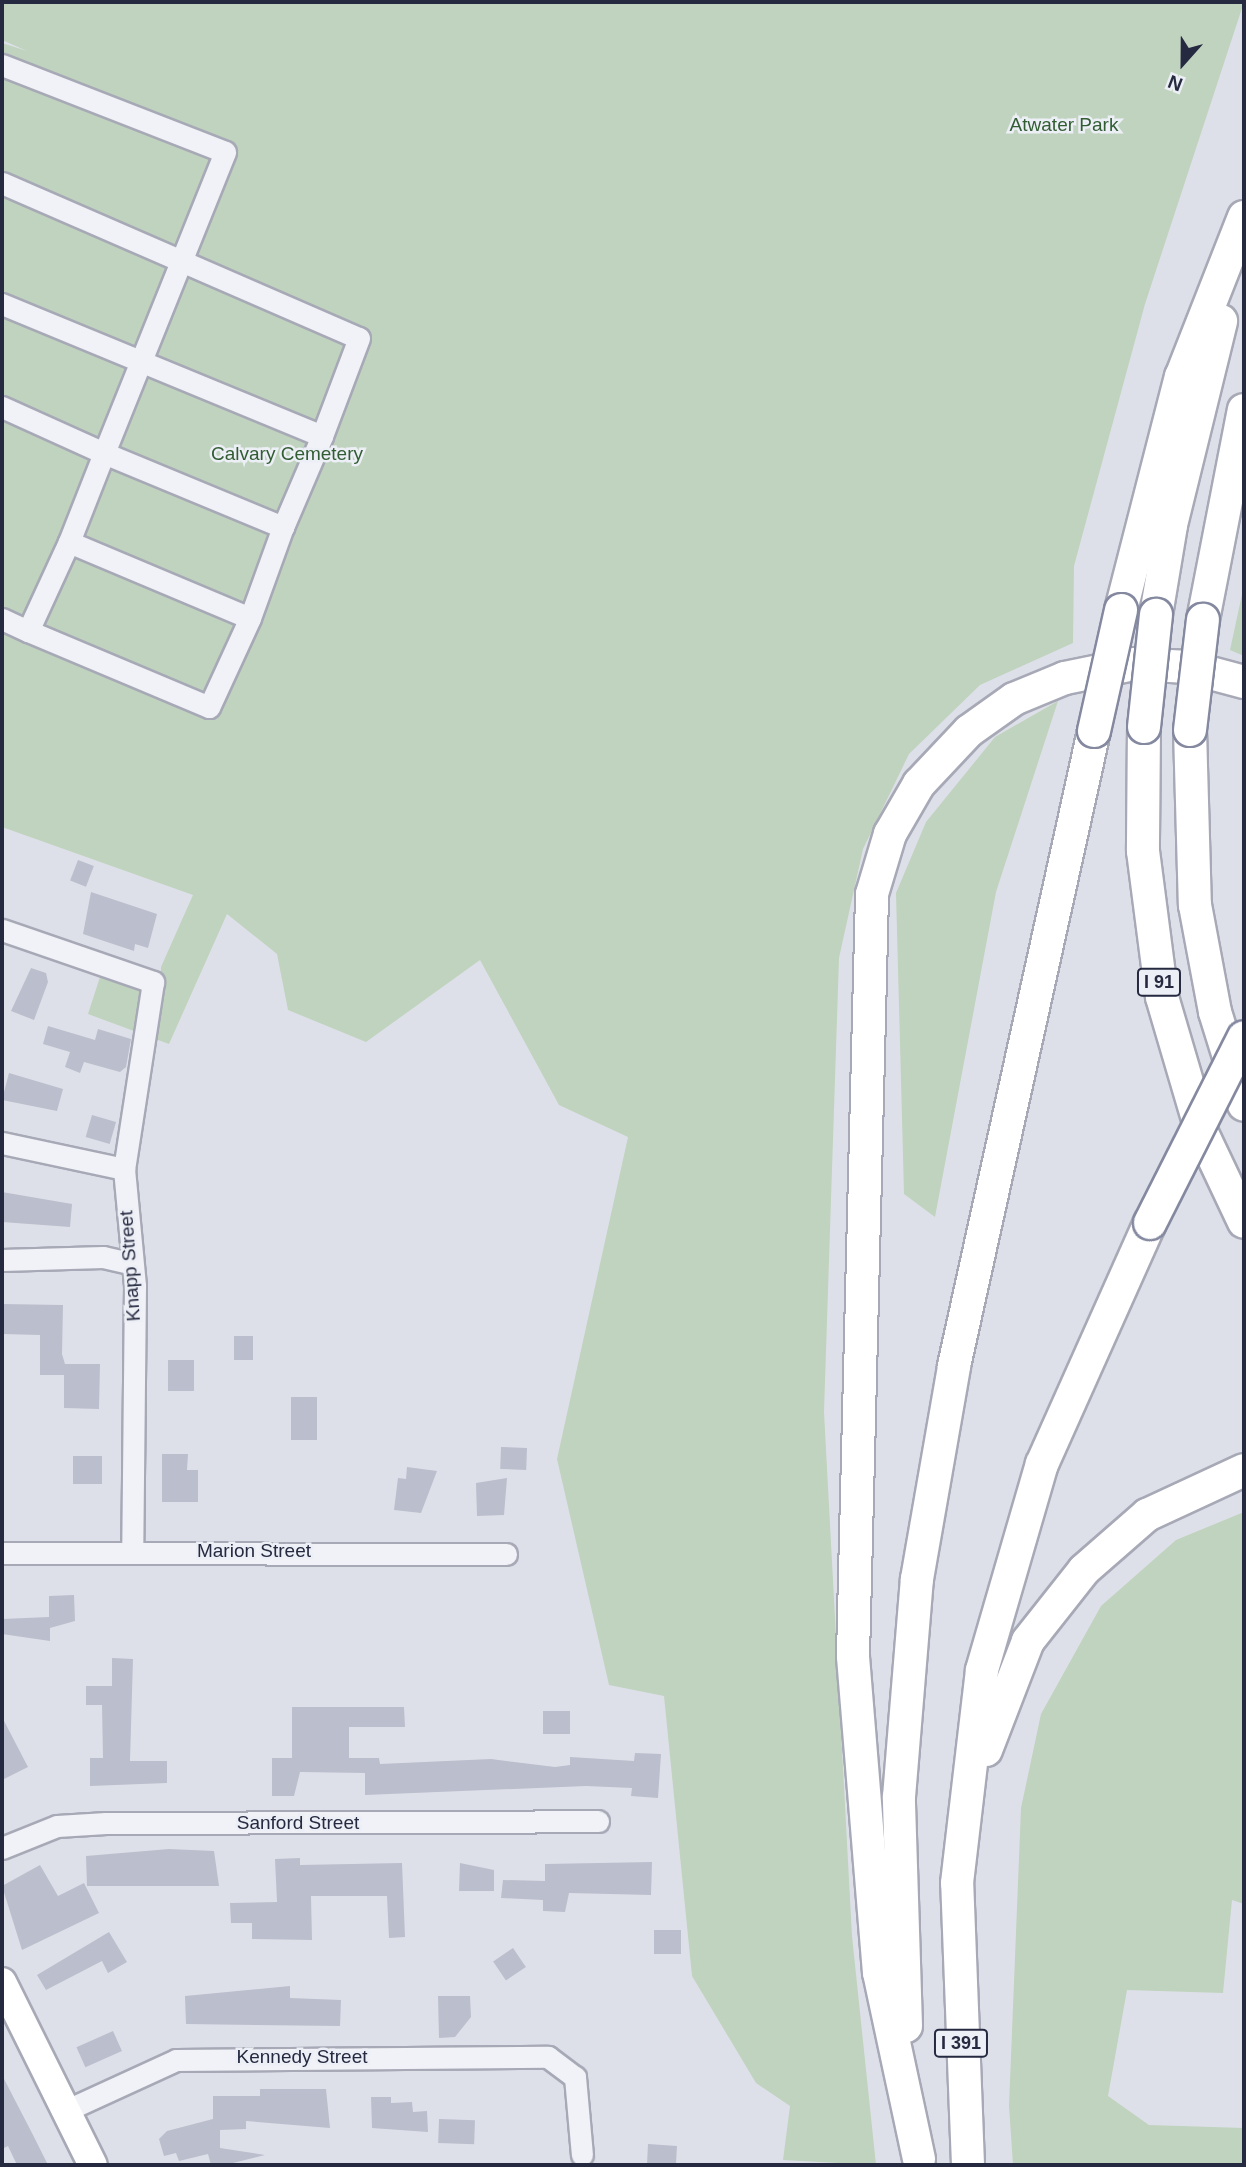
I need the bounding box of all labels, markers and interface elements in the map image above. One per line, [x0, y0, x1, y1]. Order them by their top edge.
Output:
north arrow [1148, 28, 1218, 98]
text: N [1165, 71, 1185, 95]
park label: Atwater Park [1010, 114, 1118, 136]
park label: Calvary Cemetery [211, 443, 363, 465]
road number: I 91 [1136, 967, 1182, 996]
street label: Knapp Street [115, 1210, 145, 1322]
street label: Marion Street [197, 1540, 311, 1562]
street label: Sanford Street [237, 1812, 359, 1834]
road number: I 391 [933, 2028, 989, 2057]
street label: Kennedy Street [237, 2046, 367, 2068]

